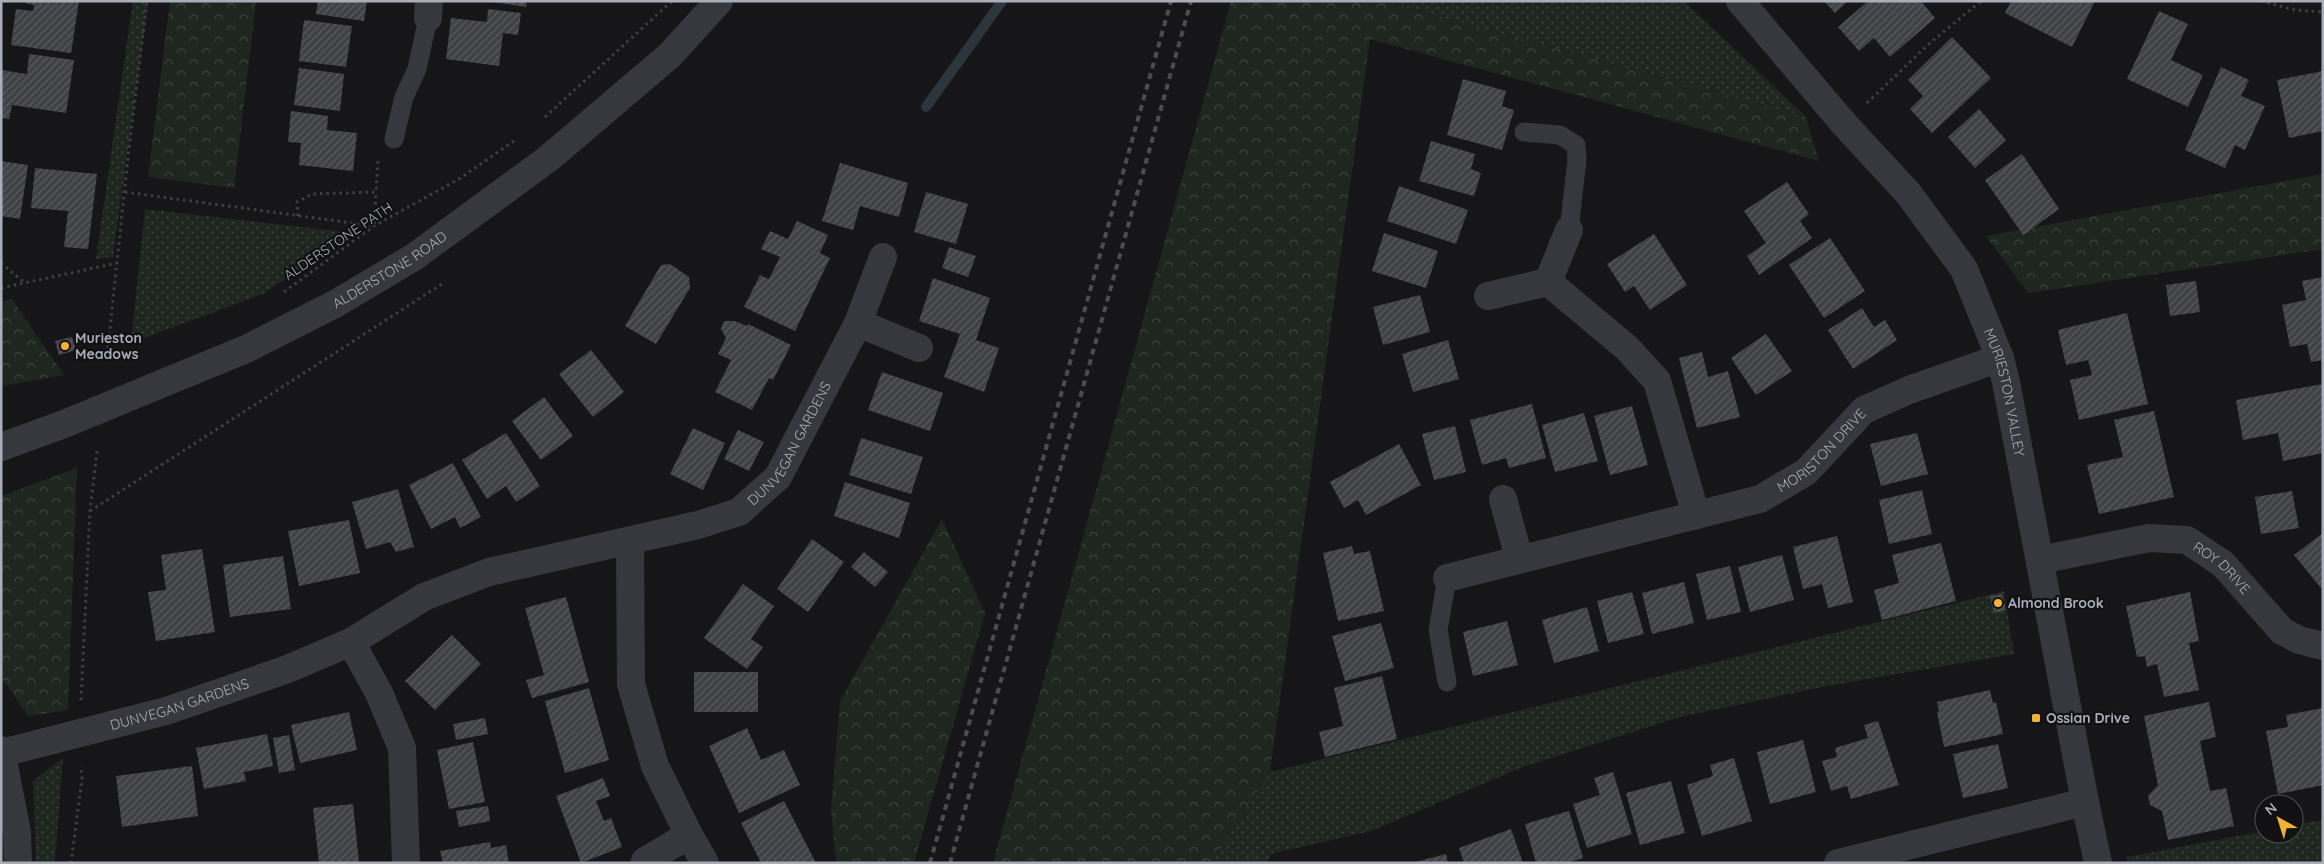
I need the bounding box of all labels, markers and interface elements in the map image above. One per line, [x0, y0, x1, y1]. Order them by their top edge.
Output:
street label: ALDERSTONE PATH [280, 198, 396, 284]
street label: ALDERSTONE ROAD [329, 227, 450, 313]
street label: MURIESTON VALLEY [1980, 325, 2029, 458]
place label: Murieston Meadows [75, 329, 142, 363]
marker: Murieston Meadows [59, 340, 71, 352]
street label: DUNVEGAN GARDENS [744, 378, 835, 509]
street label: MORISTON DRIVE [1774, 404, 1870, 496]
street label: ROY DRIVE [2189, 537, 2254, 598]
place label: Almond Brook [2008, 594, 2104, 612]
marker: Almond Brook [1992, 597, 2004, 609]
street label: DUNVEGAN GARDENS [108, 674, 251, 734]
place label: Ossian Drive [2046, 709, 2130, 727]
marker: Ossian Drive [2030, 712, 2042, 724]
north arrow [2254, 794, 2304, 844]
text: N [2261, 799, 2280, 819]

